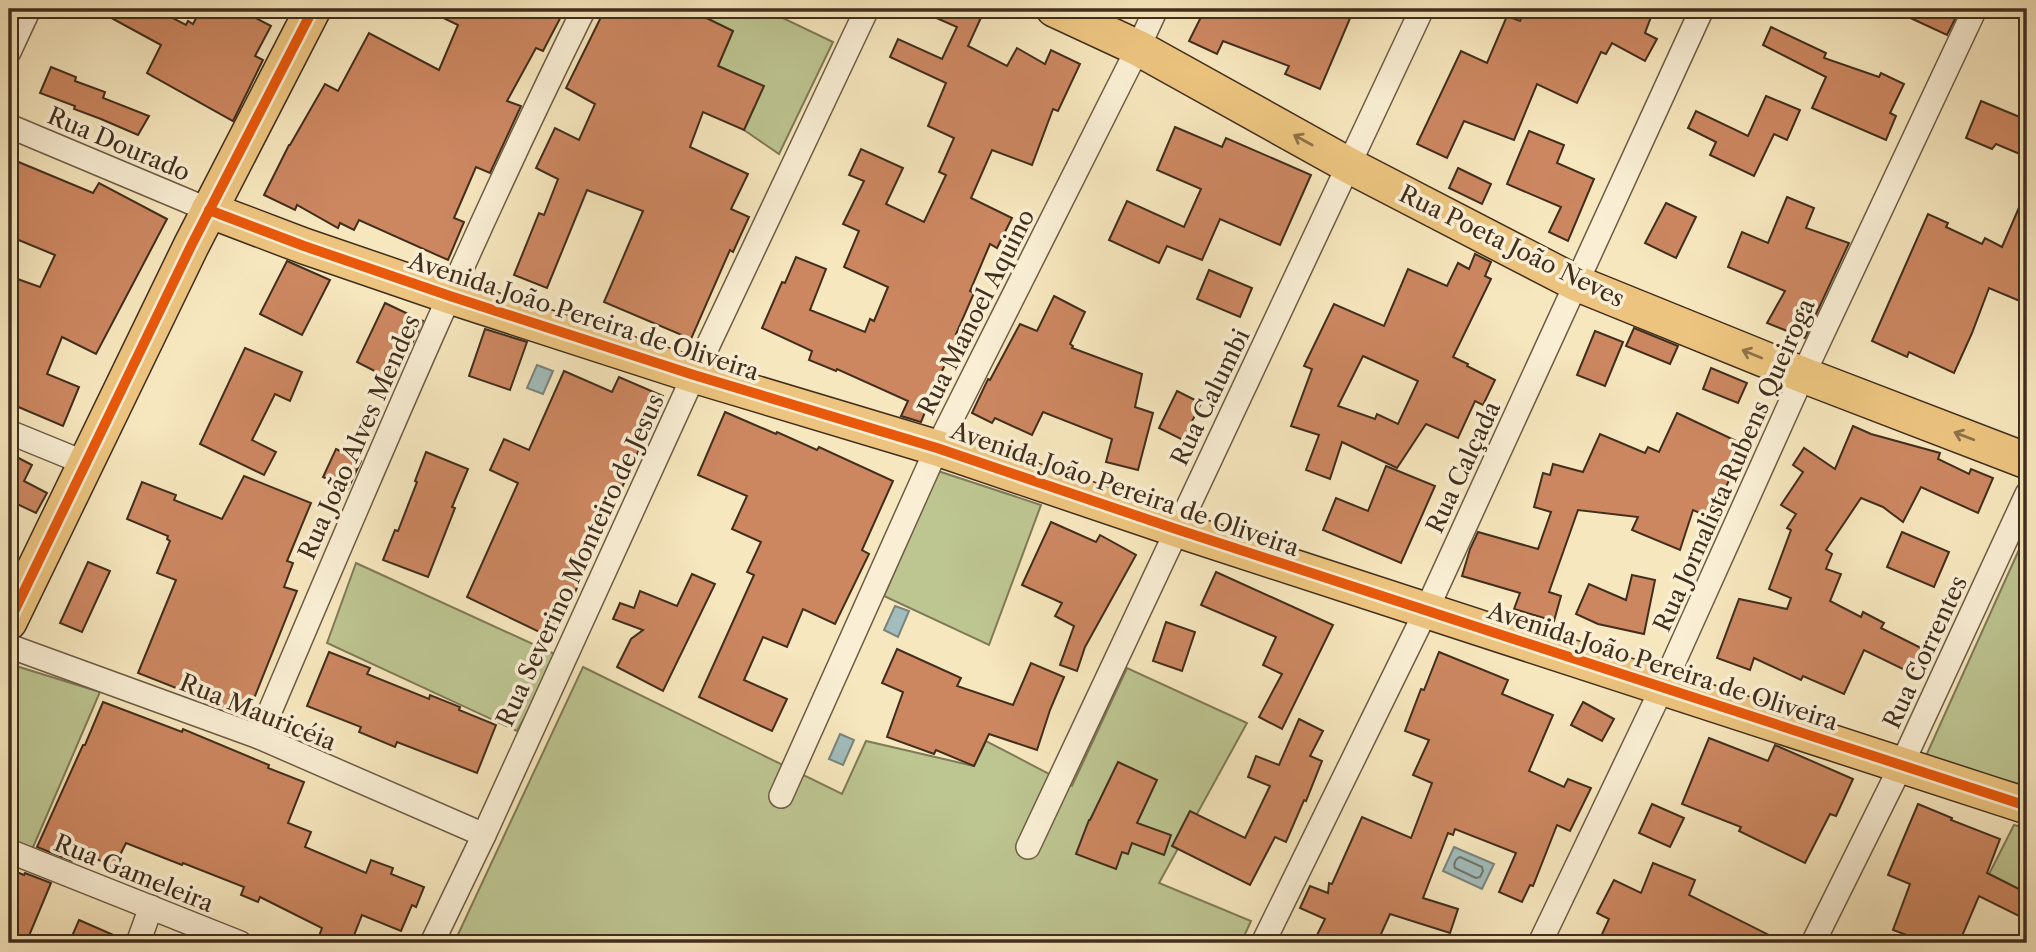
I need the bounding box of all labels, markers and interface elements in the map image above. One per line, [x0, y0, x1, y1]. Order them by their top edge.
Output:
street label: Rua Dourado [43, 101, 195, 187]
one-way arrow [1294, 133, 1314, 147]
street label: Rua Poeta João Neves [1395, 179, 1629, 313]
street label: Rua Manoel Aquino [911, 204, 1041, 420]
street label: Avenida João Pereira de Oliveira [404, 245, 763, 387]
street label: Rua Jornalista Rubens Queiroga [1647, 294, 1821, 636]
street label: Rua João Alves Mendes [292, 310, 426, 564]
street label: Rua Calumbi [1164, 324, 1256, 470]
one-way arrow [1741, 346, 1763, 359]
street label: Rua Severino Monteiro de Jesus [490, 389, 670, 731]
street label: Rua Calçada [1420, 396, 1506, 538]
street label: Avenida João Pereira de Oliveira [946, 415, 1303, 562]
one-way arrow [1953, 429, 1975, 442]
street label: Rua Correntes [1877, 571, 1973, 733]
street label: Avenida João Pereira de Oliveira [1483, 595, 1842, 737]
street label: Rua Mauricéia [176, 667, 341, 757]
street label: Rua Gameleira [50, 828, 218, 918]

